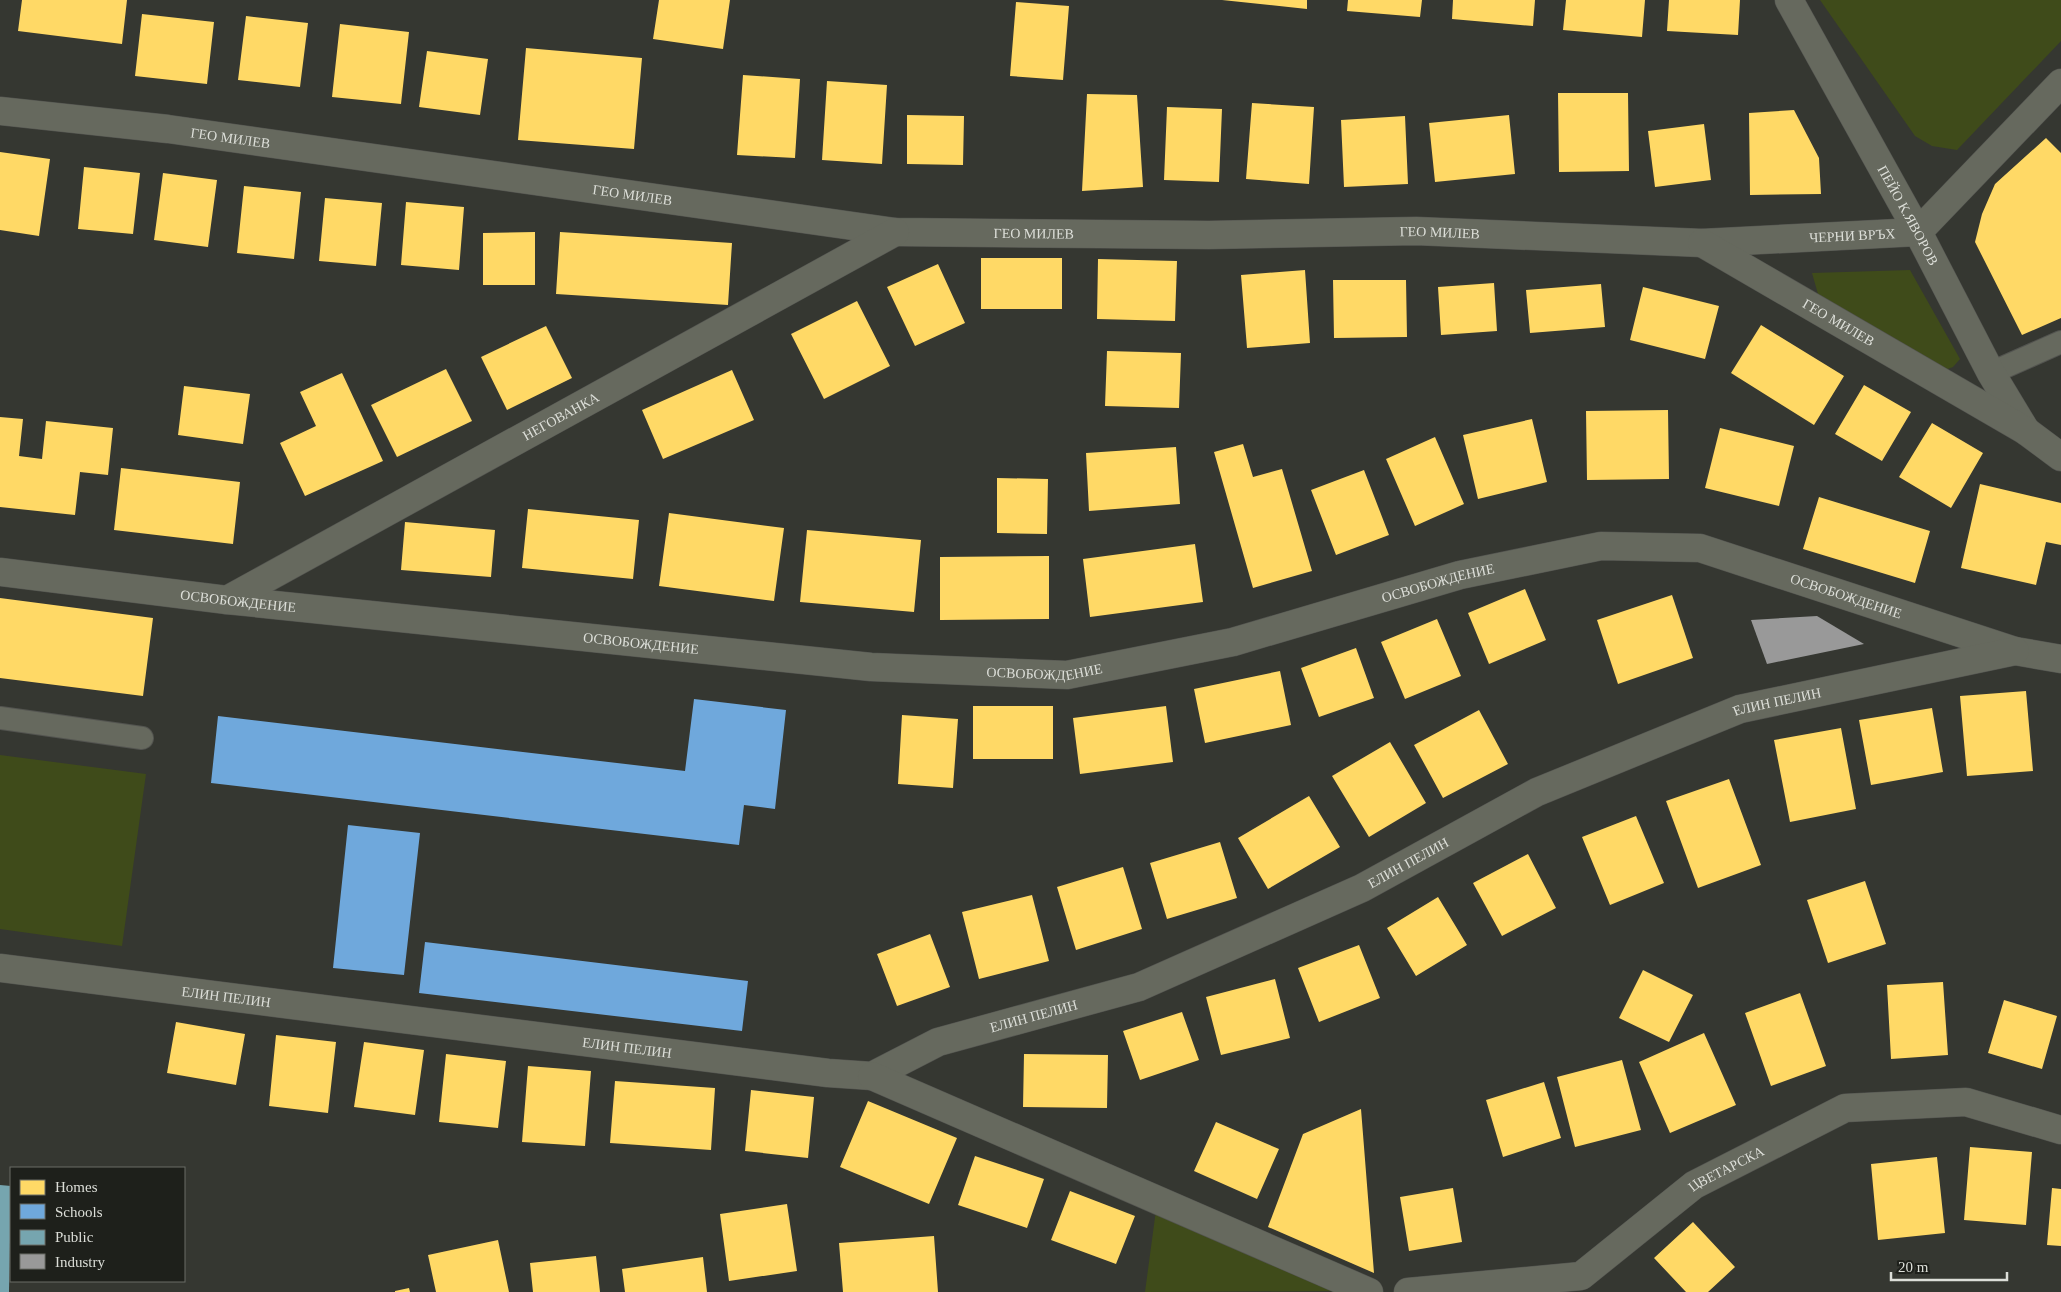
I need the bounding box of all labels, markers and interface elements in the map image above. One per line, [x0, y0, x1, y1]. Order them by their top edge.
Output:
street label: ГЕО МИЛЕВ [190, 125, 271, 151]
street label: ПЕЙО К.ЯВОРОВ [1874, 163, 1941, 268]
street label: ГЕО МИЛЕВ [592, 182, 673, 208]
street label: ГЕО МИЛЕВ [1399, 224, 1480, 242]
street label: ГЕО МИЛЕВ [994, 226, 1074, 242]
street label: ЧЕРНИ ВРЪХ [1809, 226, 1896, 246]
street label: ГЕО МИЛЕВ [1800, 296, 1877, 349]
street label: НЕГОВАНКА [520, 389, 602, 444]
street label: ОСВОБОЖДЕНИЕ [1380, 561, 1496, 606]
street label: ОСВОБОЖДЕНИЕ [1788, 571, 1904, 621]
street label: ОСВОБОЖДЕНИЕ [180, 587, 297, 615]
street label: ОСВОБОЖДЕНИЕ [582, 630, 700, 657]
street label: ОСВОБОЖДЕНИЕ [986, 661, 1104, 683]
street label: ЕЛИН ПЕЛИН [1731, 685, 1823, 719]
street label: ЕЛИН ПЕЛИН [1365, 835, 1451, 891]
street label: ЕЛИН ПЕЛИН [181, 984, 272, 1010]
street label: ЕЛИН ПЕЛИН [988, 997, 1079, 1035]
street label: ЕЛИН ПЕЛИН [581, 1035, 672, 1061]
street label: ЦВЕТАРСКА [1686, 1143, 1768, 1195]
legend [10, 1167, 185, 1282]
text: Homes [55, 1179, 98, 1195]
text: Schools [55, 1204, 103, 1220]
text: Public [55, 1229, 94, 1245]
scale bar [1891, 1250, 2007, 1282]
text: Industry [55, 1254, 105, 1270]
text: 20 m [1898, 1259, 1929, 1275]

